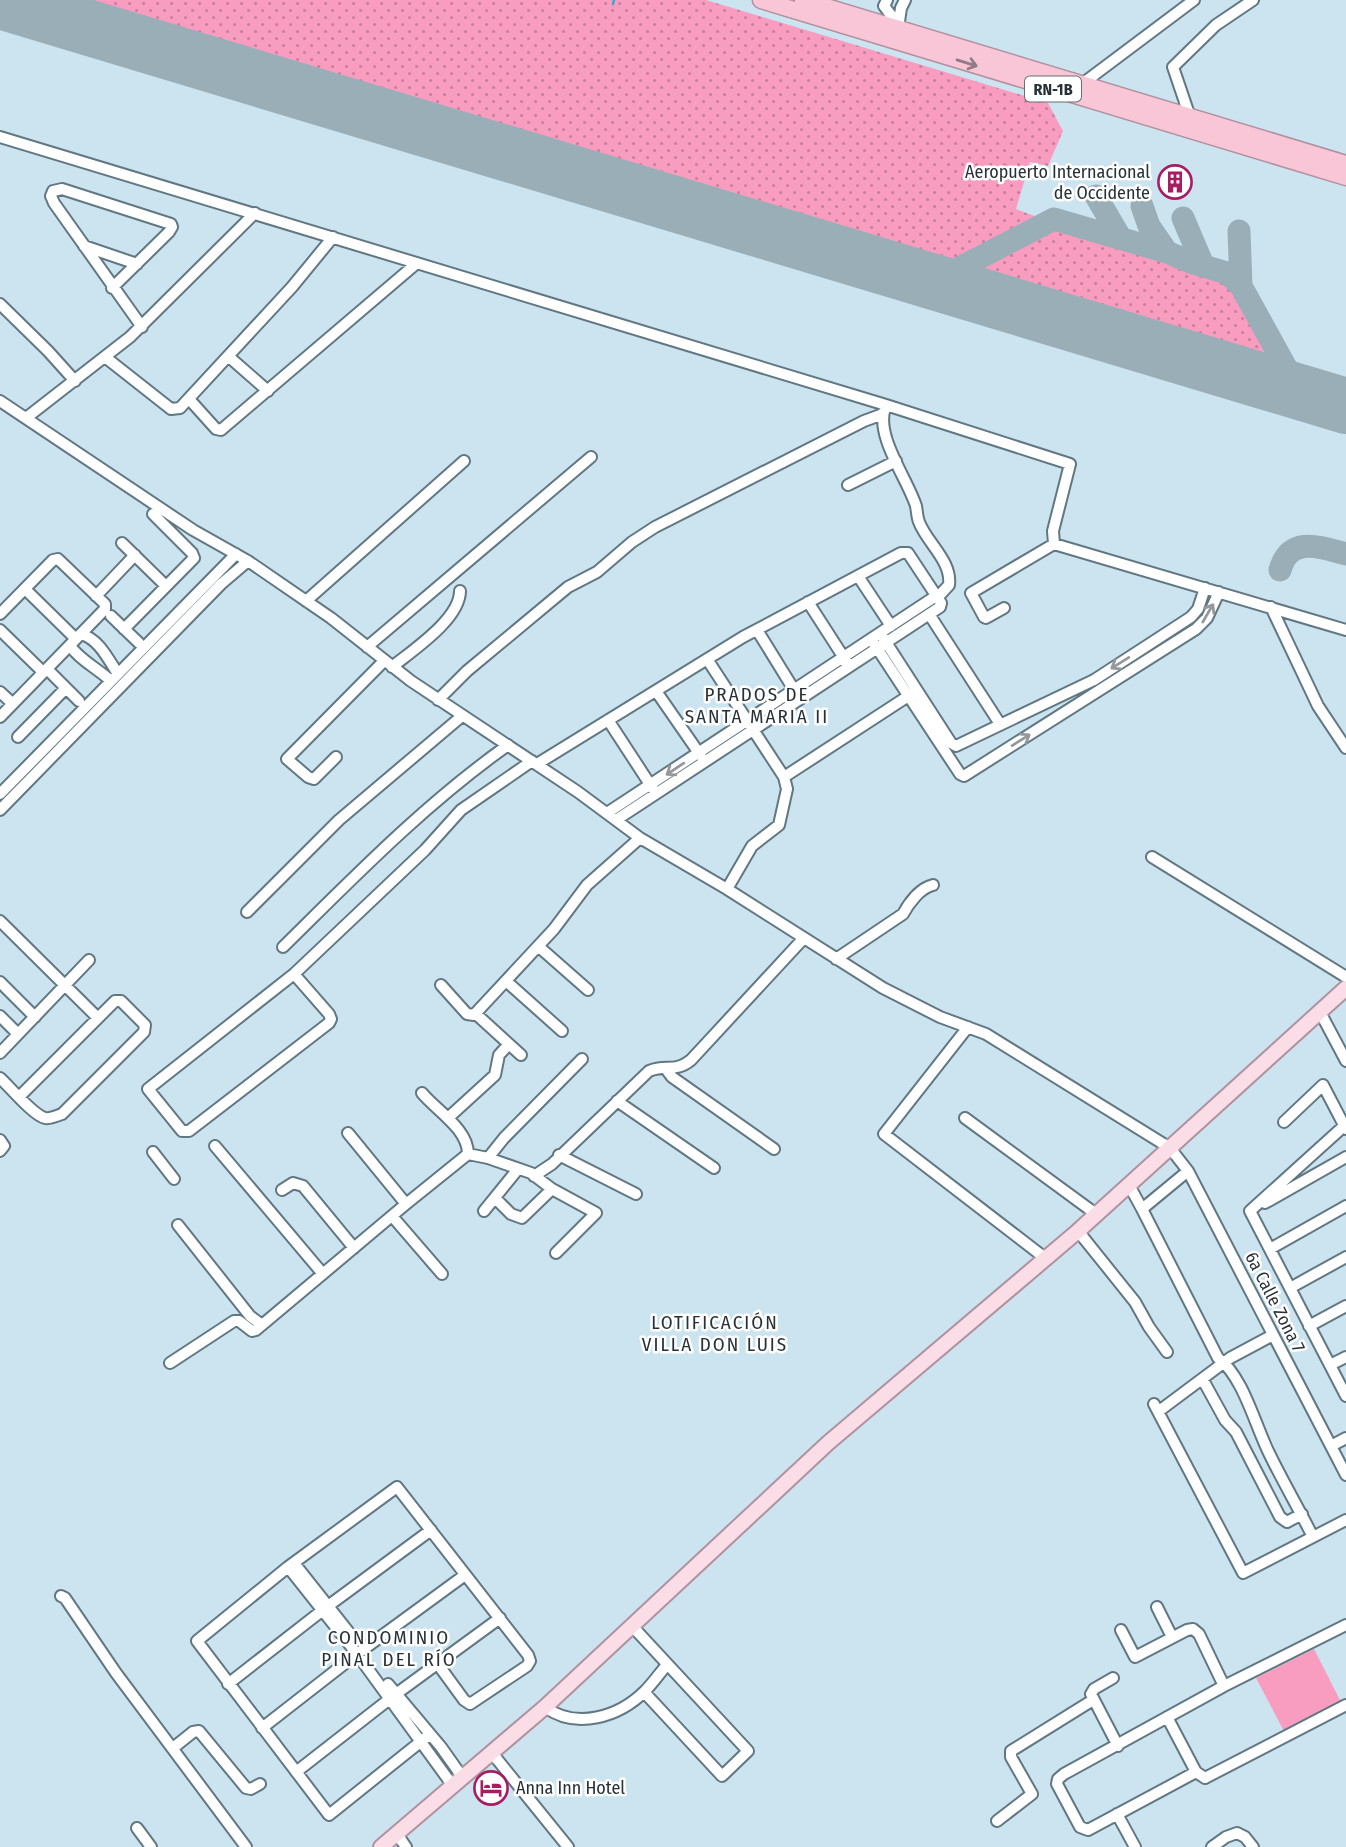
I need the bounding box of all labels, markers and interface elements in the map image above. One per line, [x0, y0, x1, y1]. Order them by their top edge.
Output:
one-way arrow [956, 57, 978, 70]
road number: RN-1B [1025, 76, 1081, 102]
place label: Aeropuerto Internacional de Occidente [965, 161, 1150, 204]
building icon: Aeropuerto Internacional de Occidente [1156, 163, 1194, 201]
one-way arrow [1201, 603, 1215, 623]
one-way arrow [1111, 656, 1131, 670]
district label: PRADOS DE SANTA MARIA II [685, 683, 829, 728]
one-way arrow [1011, 732, 1031, 746]
one-way arrow [666, 761, 685, 776]
street label: 6a Calle Zona 7 [1240, 1248, 1310, 1356]
district label: LOTIFICACIÓN VILLA DON LUIS [642, 1311, 788, 1356]
district label: CONDOMINIO PINAL DEL RÍO [321, 1626, 457, 1671]
hotel icon: Anna Inn Hotel [472, 1769, 510, 1807]
place label: Anna Inn Hotel [516, 1777, 625, 1799]

